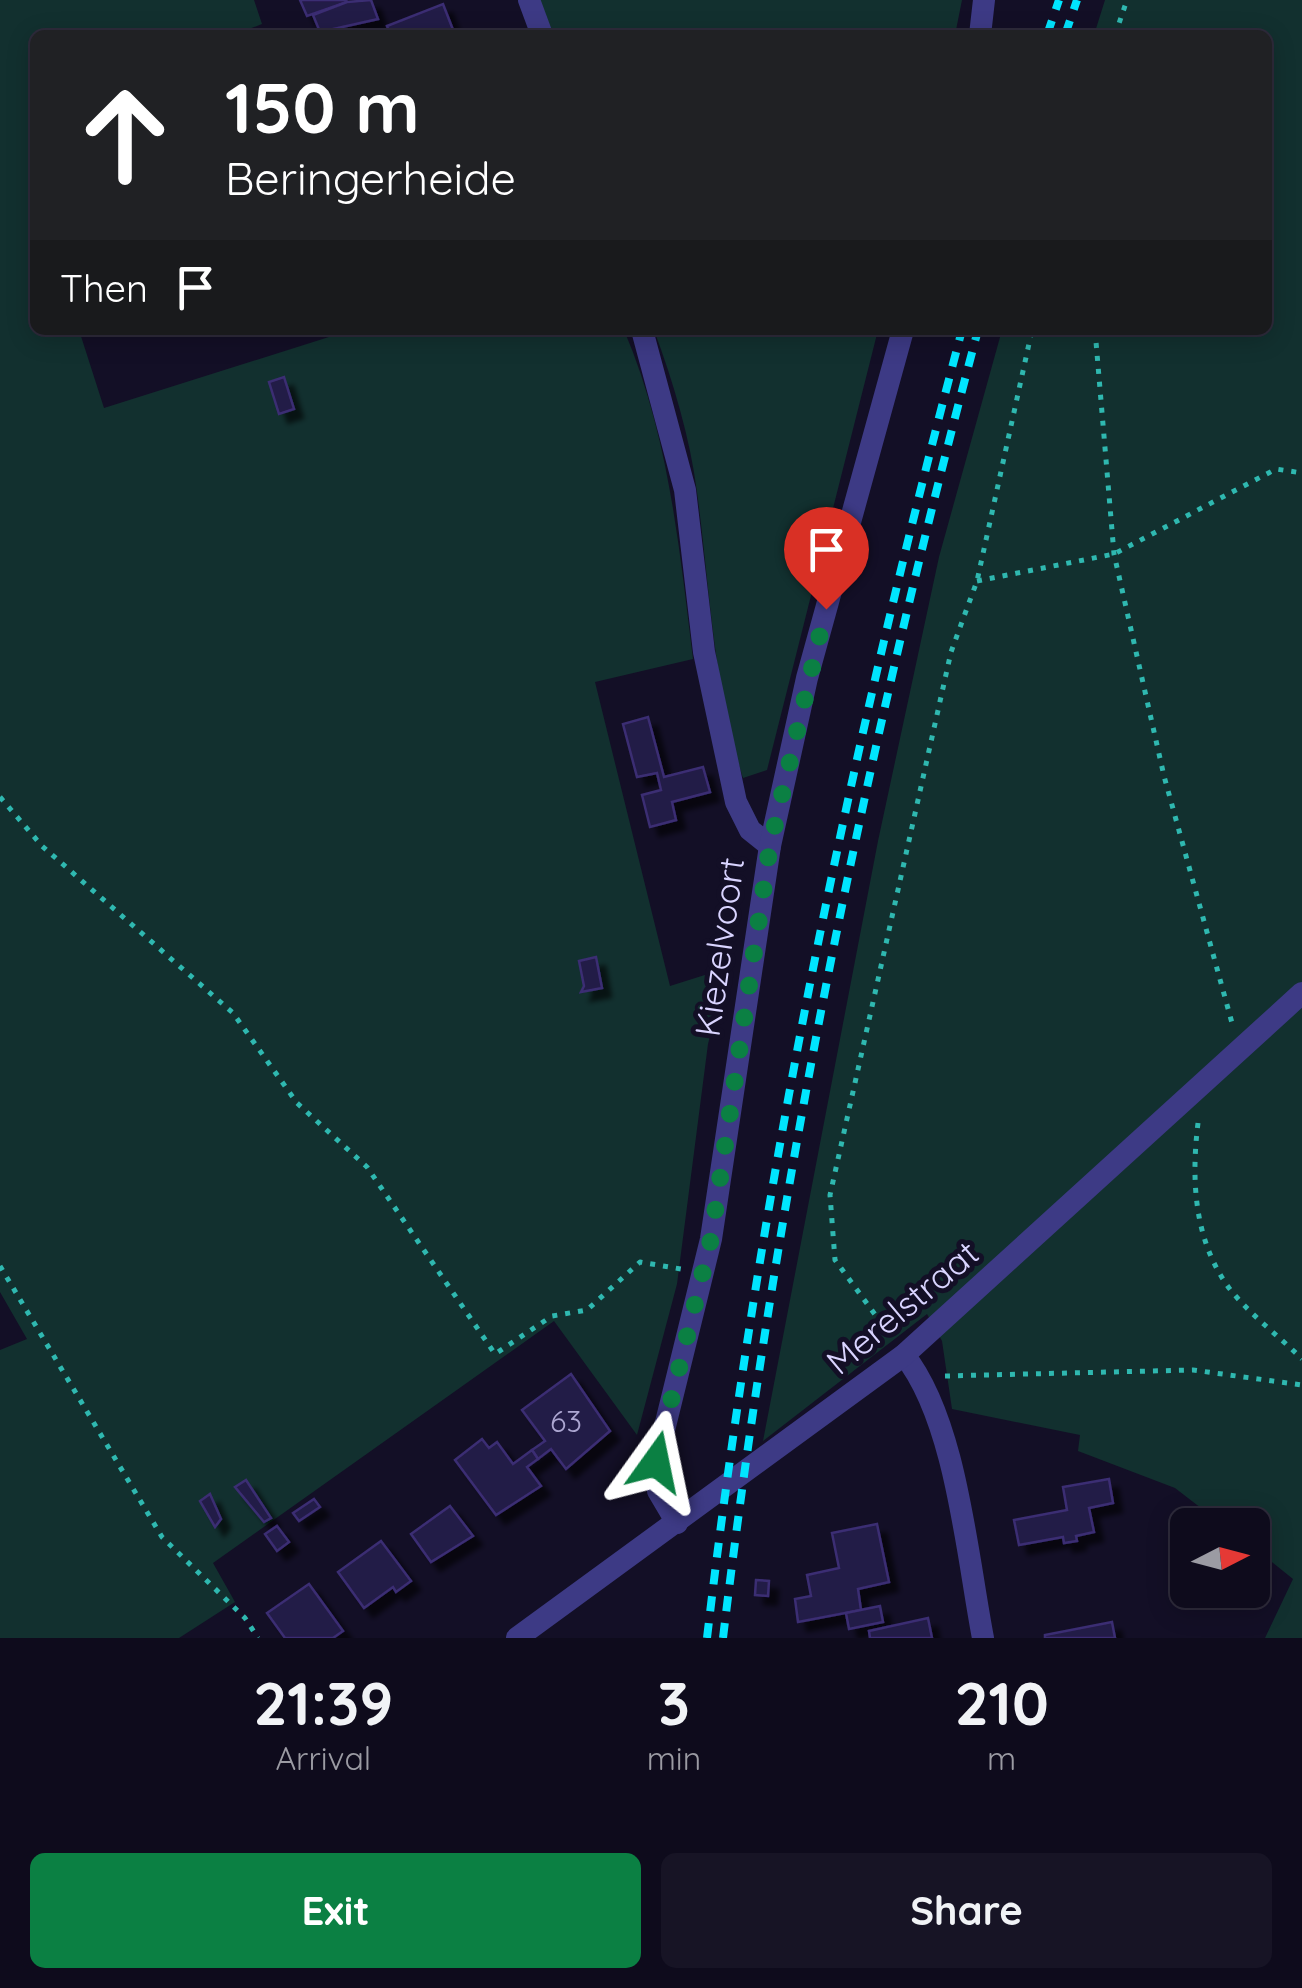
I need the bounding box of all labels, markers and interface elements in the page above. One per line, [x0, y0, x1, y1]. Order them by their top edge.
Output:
text: 150 m [225, 63, 420, 151]
icon: ahead [60, 70, 190, 200]
text: Beringerheide [225, 150, 516, 206]
icon: arrive [168, 260, 223, 315]
text: Then [60, 264, 148, 312]
pin [784, 507, 869, 610]
icon: arrive [799, 522, 854, 577]
street label: Kiezelvoort [685, 855, 753, 1039]
street label: Merelstraat [817, 1231, 987, 1383]
house number: 63 [550, 1402, 582, 1440]
position arrow [604, 1410, 708, 1514]
north arrow [1170, 1508, 1270, 1608]
map controls [1170, 1508, 1270, 1608]
text: 21:39 [253, 1665, 393, 1740]
text: 3 [658, 1665, 690, 1740]
text: 210 [954, 1665, 1049, 1740]
text: Arrival [275, 1738, 371, 1778]
text: min [647, 1738, 701, 1778]
text: m [987, 1738, 1016, 1778]
button: Exit [30, 1853, 641, 1968]
button: Share [661, 1853, 1272, 1968]

